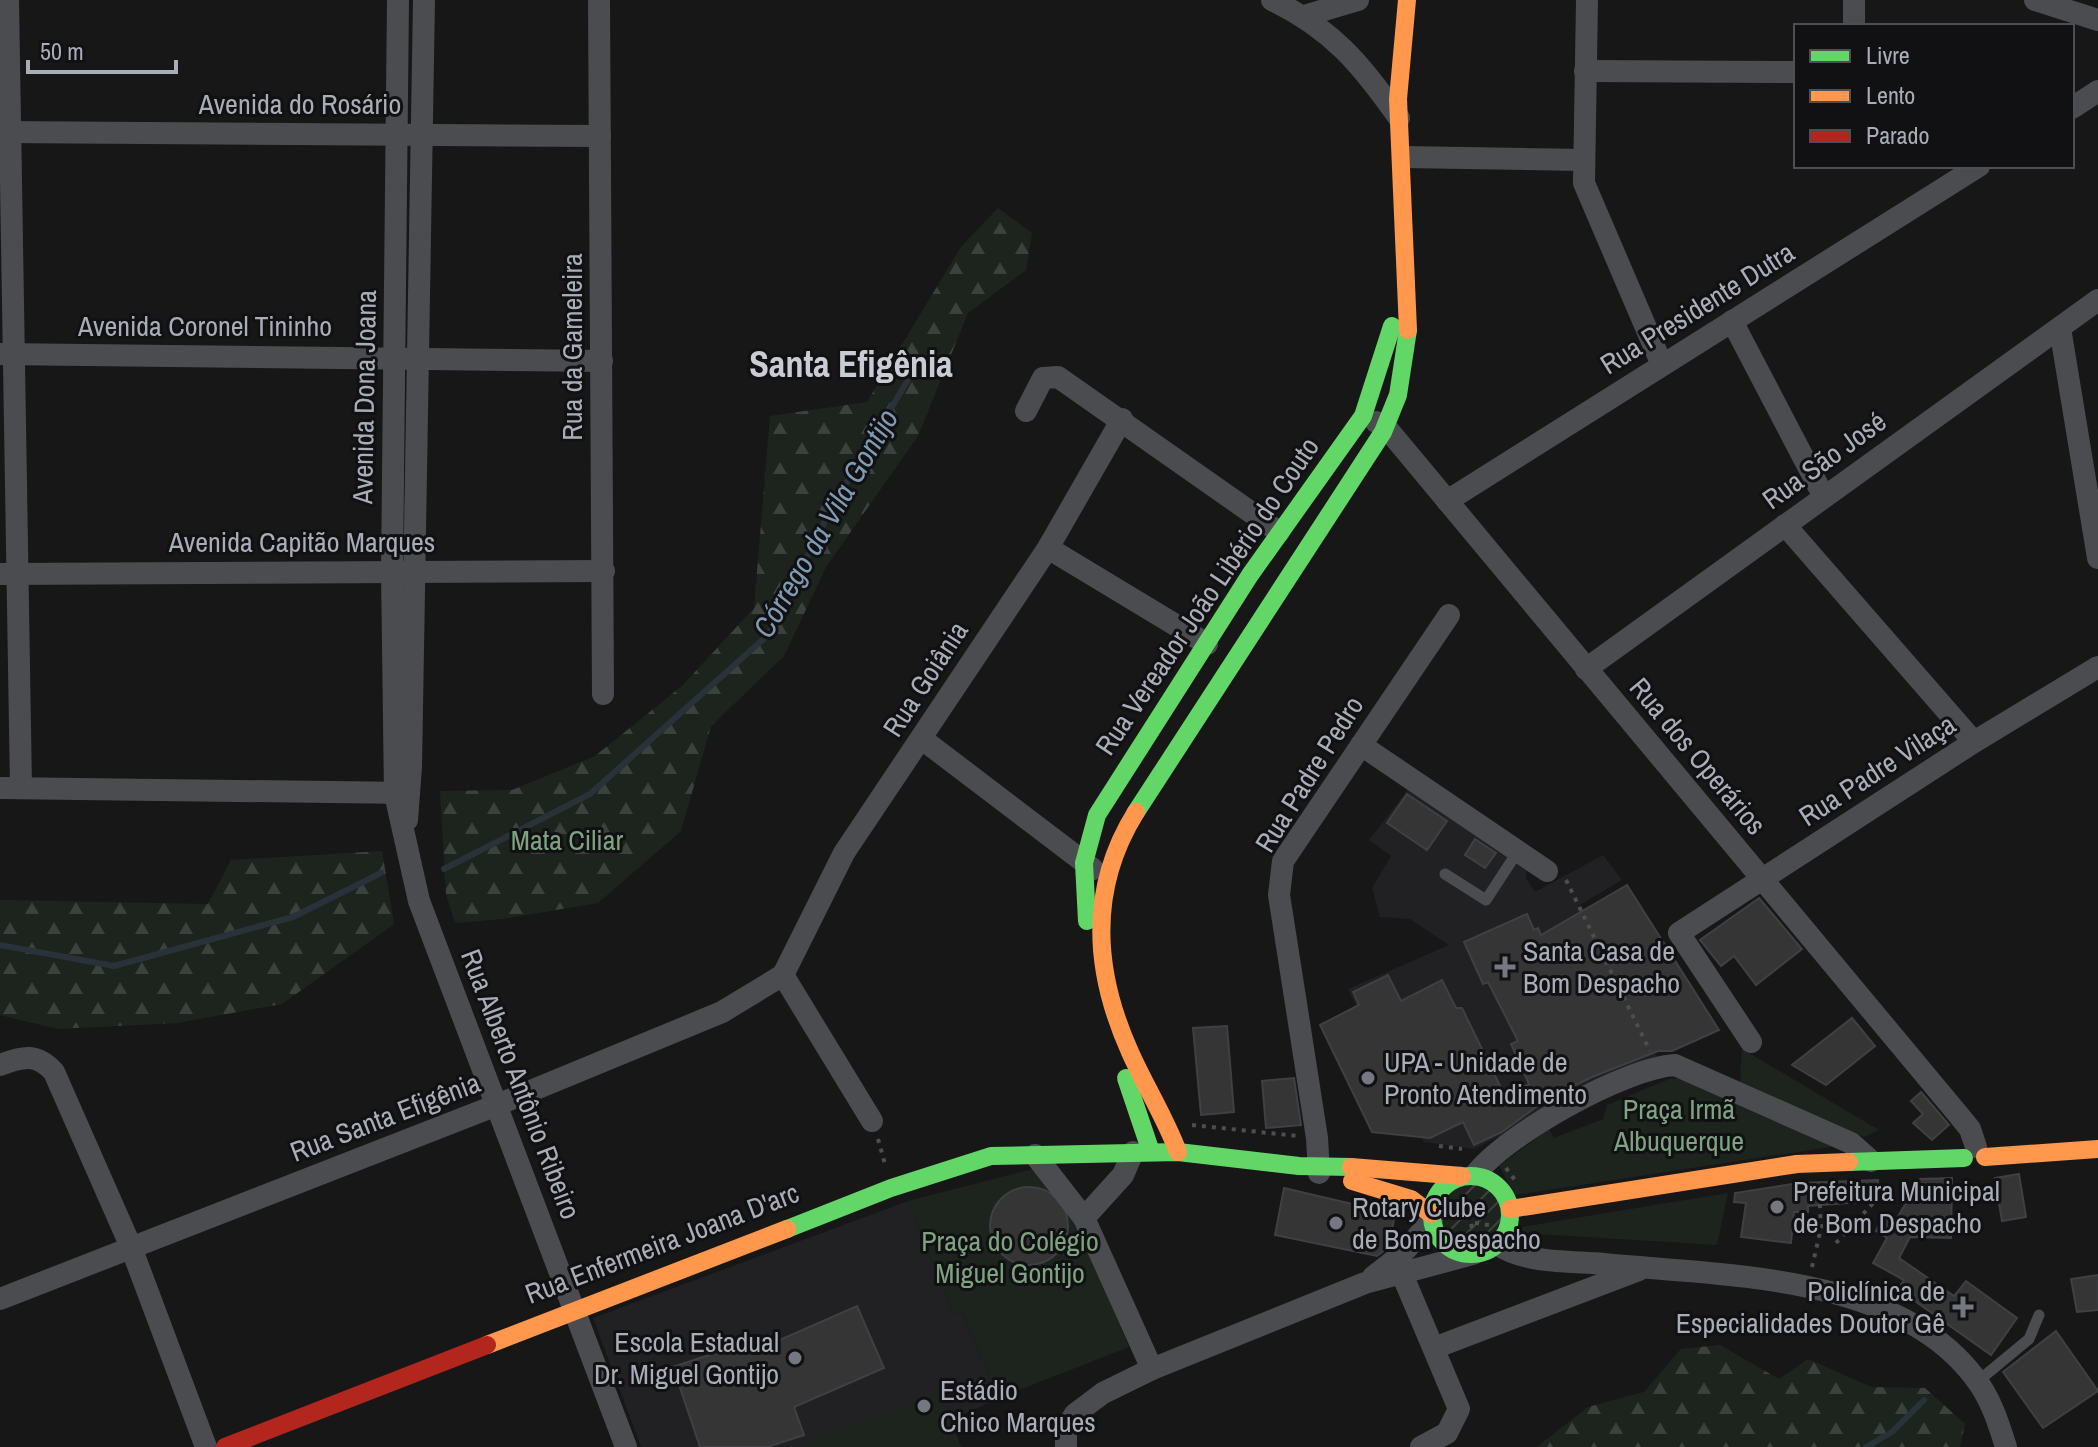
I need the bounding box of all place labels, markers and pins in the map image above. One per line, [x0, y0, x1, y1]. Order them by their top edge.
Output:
place label: Santa Casa de Bom Despacho [1523, 932, 1680, 1002]
marker: Santa Casa de Bom Despacho [1494, 956, 1516, 978]
place label: UPA - Unidade de Pronto Atendimento [1384, 1043, 1587, 1113]
marker: UPA - Unidade de Pronto Atendimento [1359, 1069, 1377, 1087]
place label: Prefeitura Municipal de Bom Despacho [1793, 1172, 2000, 1242]
place label: Rotary Clube de Bom Despacho [1352, 1188, 1541, 1258]
marker: Prefeitura Municipal de Bom Despacho [1768, 1198, 1786, 1216]
marker: Rotary Clube de Bom Despacho [1327, 1214, 1345, 1232]
place label: Policlínica de Especialidades Doutor Gê [1676, 1272, 1945, 1342]
marker: Policlínica de Especialidades Doutor Gê [1952, 1296, 1974, 1318]
place label: Escola Estadual Dr. Miguel Gontijo [594, 1323, 779, 1393]
marker: Escola Estadual Dr. Miguel Gontijo [786, 1349, 804, 1367]
place label: Estádio Chico Marques [940, 1371, 1096, 1441]
marker: Estádio Chico Marques [915, 1397, 933, 1415]

